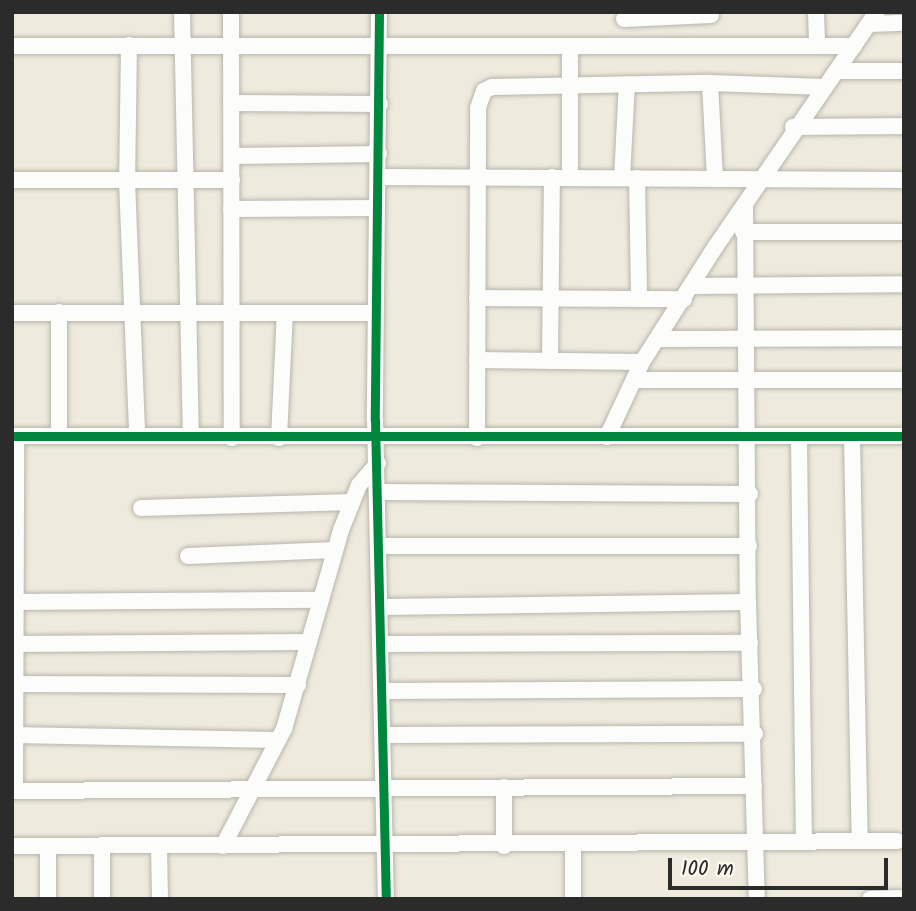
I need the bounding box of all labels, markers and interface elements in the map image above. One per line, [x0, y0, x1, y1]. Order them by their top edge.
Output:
scale bar [671, 844, 892, 888]
text: 100 m [681, 853, 734, 886]

